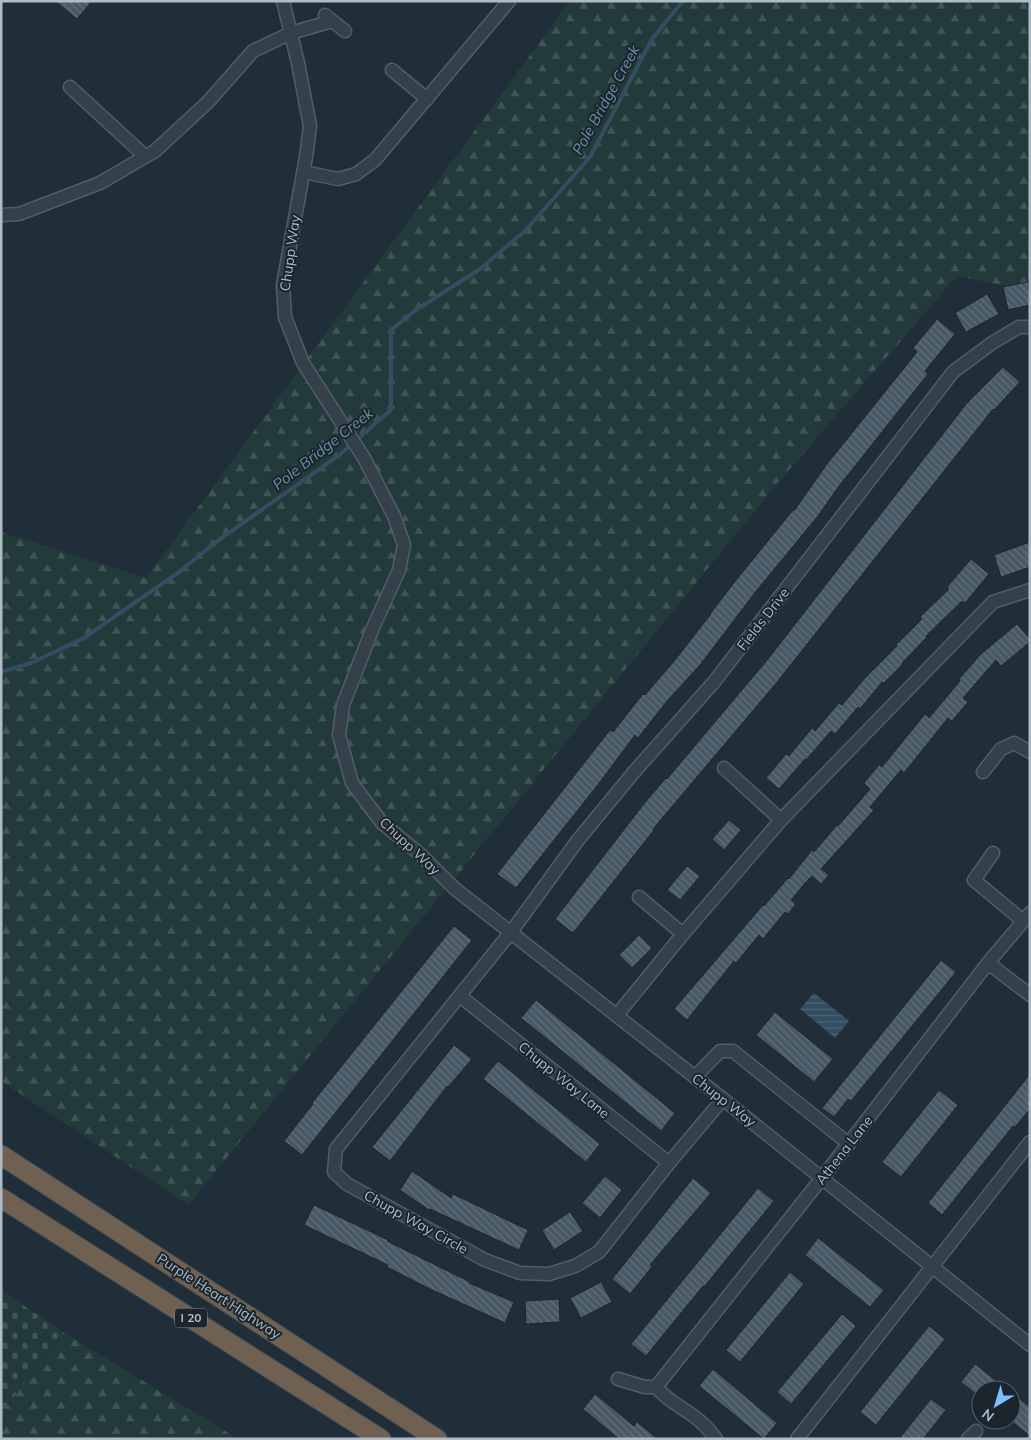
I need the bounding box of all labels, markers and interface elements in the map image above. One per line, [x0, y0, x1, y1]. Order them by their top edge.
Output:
water label: Pole Bridge Creek [568, 40, 644, 158]
street label: Chupp Way [276, 213, 304, 292]
water label: Pole Bridge Creek [269, 403, 378, 494]
street label: Fields Drive [733, 584, 793, 654]
street label: Chupp Way [376, 813, 445, 879]
street label: Chupp Way Lane [515, 1038, 613, 1122]
street label: Chupp Way [688, 1069, 760, 1131]
street label: Athena Lane [811, 1112, 877, 1188]
street label: Chupp Way Circle [361, 1186, 471, 1258]
street label: Purple Heart Highway [154, 1249, 285, 1343]
road number: I 20 [175, 1309, 207, 1328]
north arrow [971, 1380, 1021, 1430]
text: N [978, 1405, 998, 1426]

